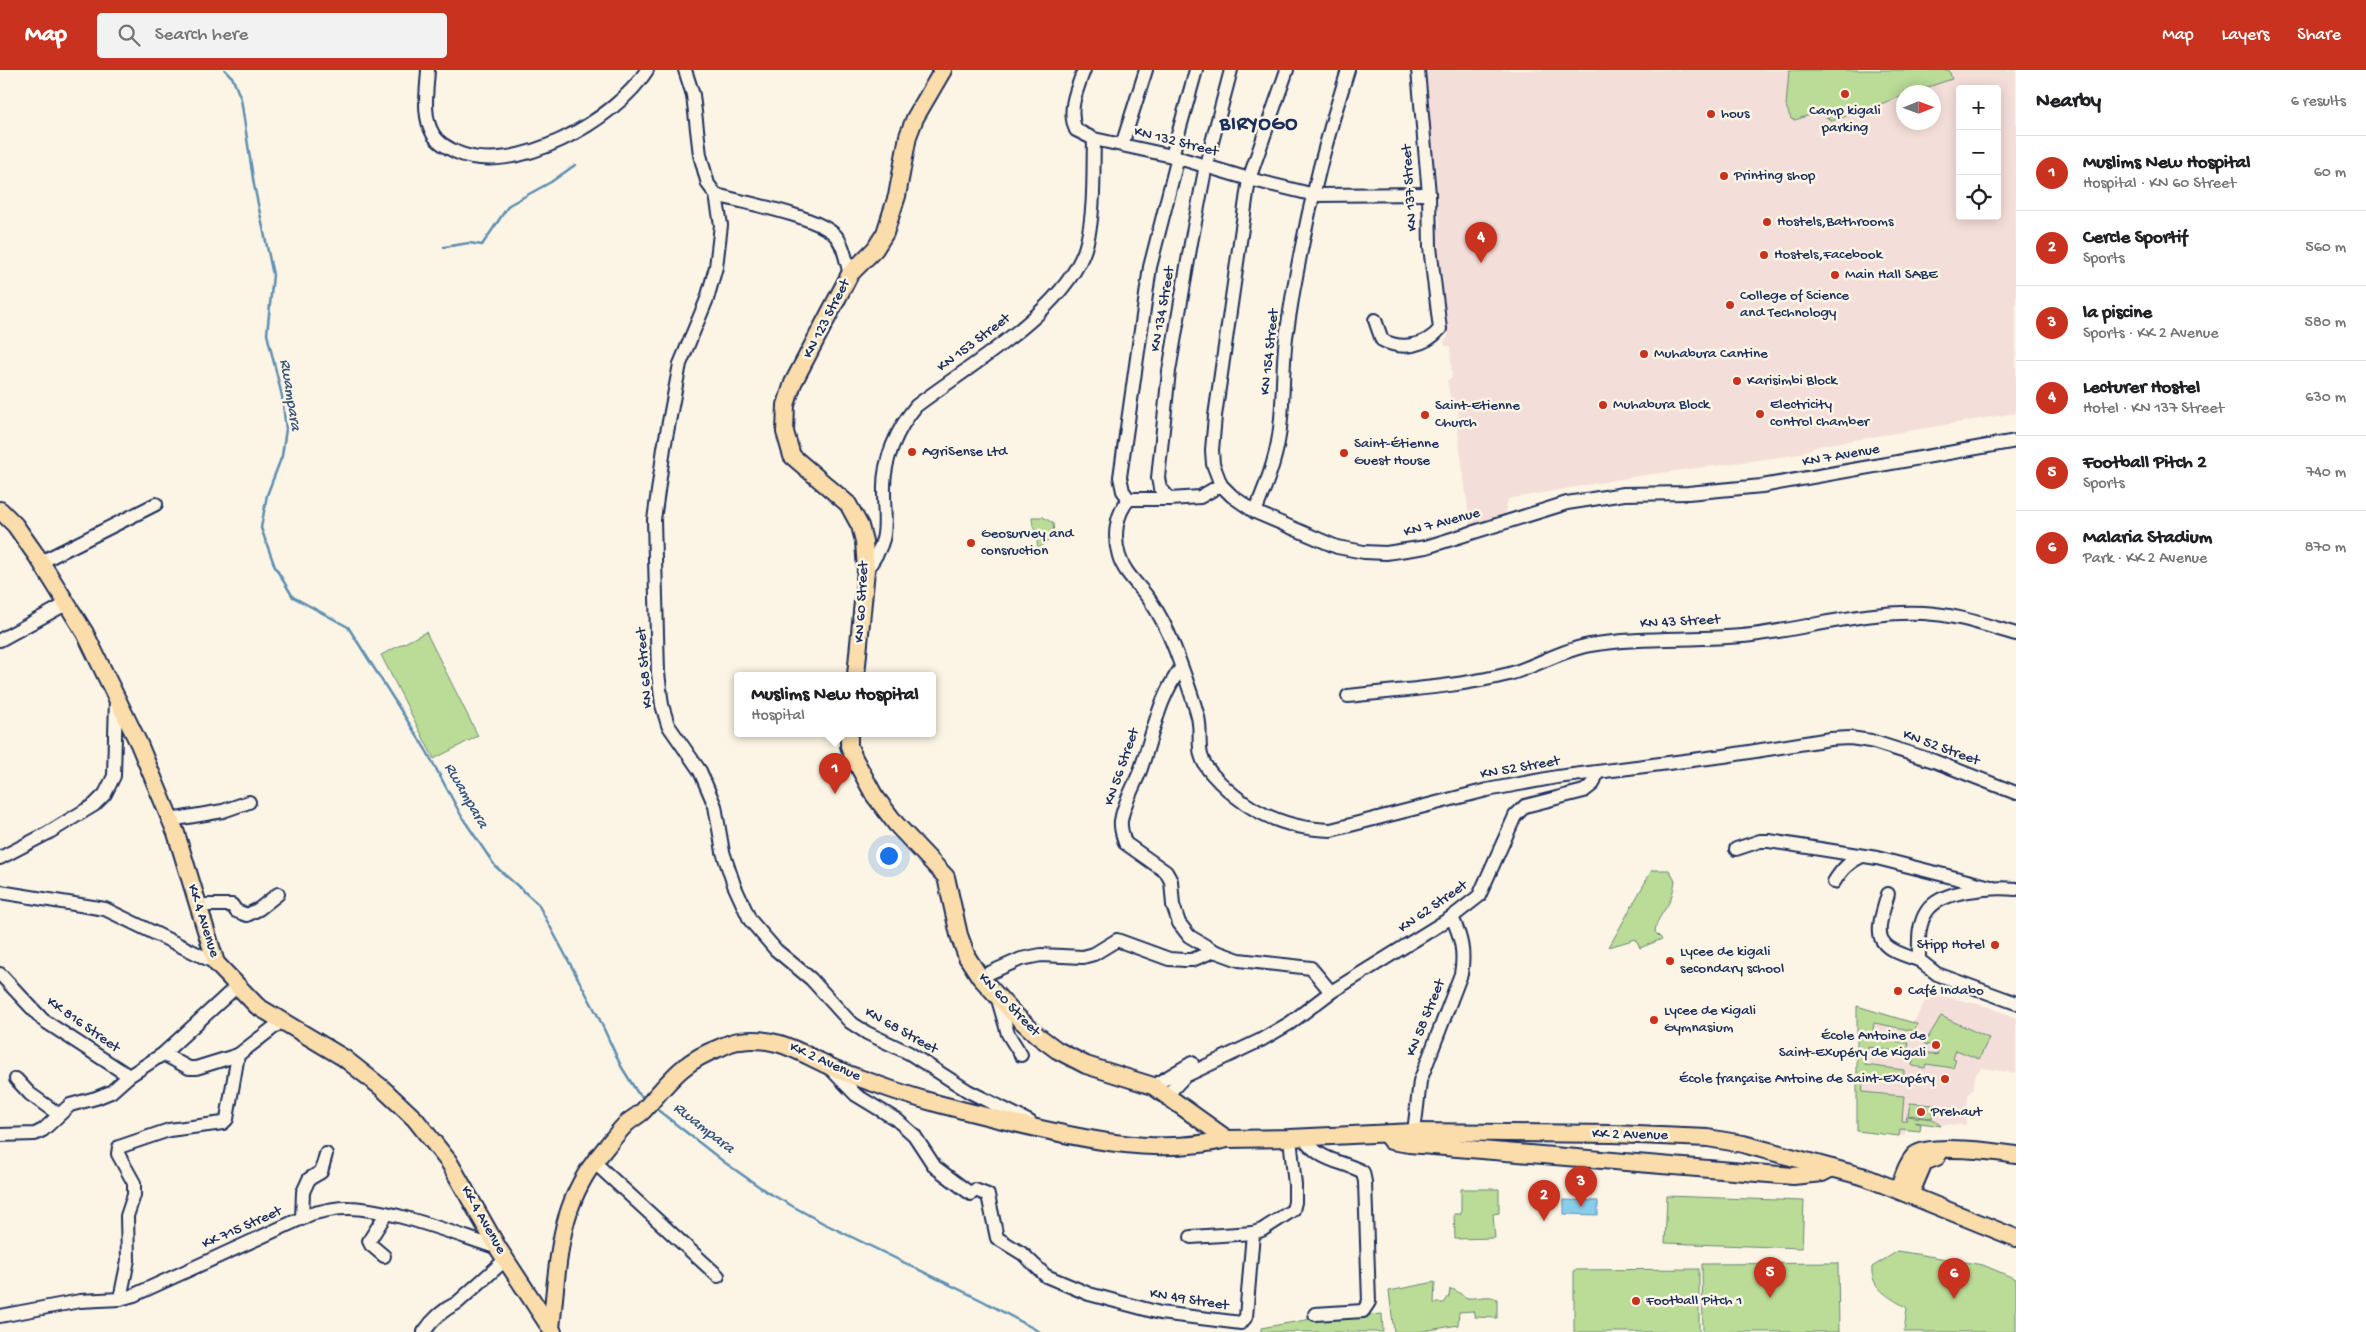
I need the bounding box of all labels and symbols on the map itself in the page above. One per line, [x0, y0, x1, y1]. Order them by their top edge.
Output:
north arrow [1896, 85, 1941, 130]
marker: Camp kigali parking [1839, 88, 1851, 100]
place label: Camp kigali parking [1809, 102, 1881, 137]
place label: hous [1721, 105, 1750, 123]
marker: hous [1705, 108, 1717, 120]
district label: BIRYOGO [1219, 114, 1298, 137]
street label: KN 132 Street [1132, 123, 1222, 162]
street label: KN 137 Street [1398, 142, 1422, 232]
place label: Printing shop [1733, 167, 1816, 185]
marker: Printing shop [1718, 170, 1730, 182]
place label: Hostels,Bathrooms [1777, 213, 1894, 231]
marker: Hostels,Bathrooms [1761, 216, 1773, 228]
pin: 4 [1465, 222, 1497, 263]
place label: Hostels,Facebook [1774, 246, 1884, 264]
marker: Hostels,Facebook [1758, 249, 1770, 261]
street label: KN 134 Street [1147, 263, 1180, 353]
place label: Main Hall SABE [1845, 266, 1938, 284]
marker: Main Hall SABE [1829, 269, 1841, 281]
street label: KN 123 Street [799, 275, 855, 362]
place label: College of Science and Technology [1740, 287, 1849, 322]
marker: College of Science and Technology [1724, 299, 1736, 311]
street label: KN 154 Street [1257, 306, 1284, 396]
street label: KN 153 Street [934, 309, 1016, 376]
place label: Muhabura Cantine [1654, 345, 1768, 363]
marker: Muhabura Cantine [1638, 348, 1650, 360]
water label: Rwampara [274, 358, 304, 433]
place label: Karisimbi Block [1747, 372, 1838, 390]
marker: Karisimbi Block [1731, 375, 1743, 387]
place label: Muhabura Block [1613, 396, 1711, 414]
place label: Electricity control chamber [1770, 396, 1871, 431]
place label: Saint-Etienne Church [1435, 397, 1520, 432]
marker: Muhabura Block [1597, 399, 1609, 411]
marker: Electricity control chamber [1754, 408, 1766, 420]
marker: Saint-Etienne Church [1419, 409, 1431, 421]
place label: Saint-Étienne Guest House [1354, 435, 1439, 470]
street label: KN 7 Avenue [1801, 440, 1881, 472]
place label: AgriSense Ltd [922, 443, 1008, 461]
marker: AgriSense Ltd [906, 446, 918, 458]
marker: Saint-Étienne Guest House [1338, 447, 1350, 459]
street label: KN 7 Avenue [1402, 504, 1482, 542]
place label: Geosurvey and consruction [981, 525, 1075, 560]
marker: Geosurvey and consruction [965, 537, 977, 549]
street label: KN 60 Street [851, 559, 873, 643]
street label: KN 43 Street [1640, 611, 1722, 633]
street label: KN 68 Street [632, 625, 657, 709]
street label: KN 56 Street [1100, 724, 1144, 808]
street label: KN 52 Street [1900, 726, 1984, 771]
street label: KN 52 Street [1479, 752, 1563, 784]
pin: 1 [819, 753, 851, 794]
water label: Rwampara [439, 760, 492, 833]
your location [876, 843, 902, 869]
street label: KN 62 Street [1395, 876, 1473, 937]
street label: KK 4 Avenue [183, 882, 223, 960]
place label: Stipp Hotel [1917, 936, 1985, 954]
marker: Stipp Hotel [1989, 939, 2001, 951]
place label: Lycee de kigali secondary school [1680, 943, 1784, 978]
marker: Lycee de kigali secondary school [1664, 955, 1676, 967]
street label: KN 60 Street [974, 970, 1045, 1042]
street label: KN 58 Street [1402, 975, 1450, 1059]
place label: Café Indabo [1908, 982, 1984, 1000]
marker: Café Indabo [1892, 985, 1904, 997]
street label: KK 816 Street [43, 993, 125, 1058]
place label: Lycee de Kigali Gymnasium [1664, 1002, 1756, 1037]
street label: KN 68 Street [861, 1003, 942, 1059]
marker: Lycee de Kigali Gymnasium [1648, 1014, 1660, 1026]
place label: École Antoine de Saint-Exupéry de Kigali [1779, 1027, 1926, 1062]
street label: KK 2 Avenue [787, 1038, 864, 1086]
marker: École Antoine de Saint-Exupéry de Kigali [1930, 1039, 1942, 1051]
place label: École française Antoine de Saint-Exupéry [1679, 1070, 1936, 1088]
marker: École française Antoine de Saint-Exupéry [1939, 1073, 1951, 1085]
water label: Rwampara [669, 1099, 738, 1159]
place label: Prehaut [1930, 1103, 1984, 1121]
marker: Prehaut [1915, 1106, 1927, 1118]
street label: KK 2 Avenue [1592, 1125, 1668, 1145]
pin: 3 [1565, 1166, 1597, 1207]
pin: 2 [1528, 1180, 1560, 1221]
street label: KK 4 Avenue [456, 1183, 510, 1258]
street label: KK 715 Street [199, 1202, 286, 1254]
pin: 5 [1754, 1257, 1786, 1298]
pin: 6 [1938, 1258, 1970, 1299]
street label: KN 49 Street [1148, 1285, 1232, 1315]
place label: Football Pitch 1 [1645, 1292, 1742, 1310]
marker: Football Pitch 1 [1630, 1295, 1642, 1307]

